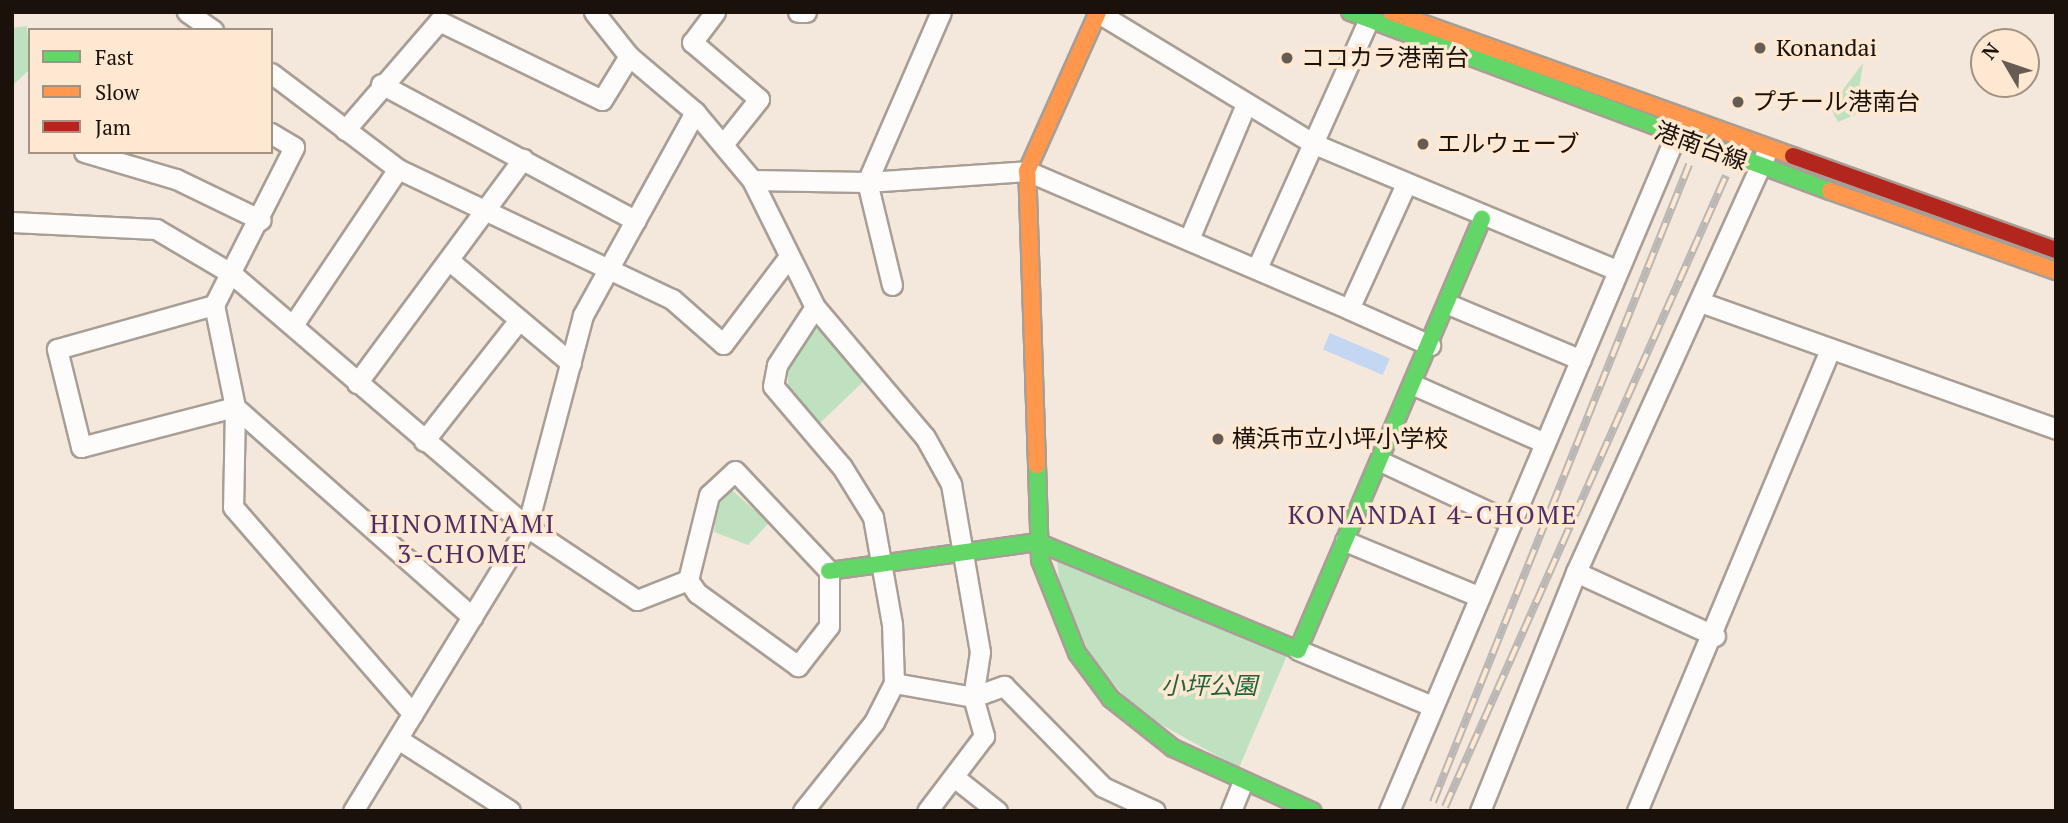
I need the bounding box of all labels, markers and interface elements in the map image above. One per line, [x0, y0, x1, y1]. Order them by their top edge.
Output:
legend [28, 28, 273, 154]
north arrow [1970, 28, 2040, 98]
place label: Konandai [1776, 34, 1877, 62]
text: N [1976, 37, 2004, 64]
marker: Konandai [1750, 38, 1770, 58]
text: Fast [95, 43, 134, 71]
place label: ココカラ港南台 [1301, 44, 1469, 72]
marker: ココカラ港南台 [1279, 50, 1295, 66]
text: Slow [95, 78, 139, 106]
place label: プチール港南台 [1752, 88, 1920, 116]
marker: プチール港南台 [1730, 94, 1746, 110]
text: Jam [95, 113, 131, 141]
street label: 港南台線 [1651, 116, 1751, 176]
place label: エルウェーブ [1437, 130, 1581, 158]
marker: エルウェーブ [1415, 136, 1431, 152]
place label: 横浜市立小坪小学校 [1232, 425, 1448, 453]
marker: 横浜市立小坪小学校 [1210, 431, 1226, 447]
district label: KONANDAI 4-CHOME [1290, 499, 1576, 531]
district label: HINOMINAMI 3-CHOME [371, 508, 555, 570]
park label: 小坪公園 [1161, 672, 1257, 700]

